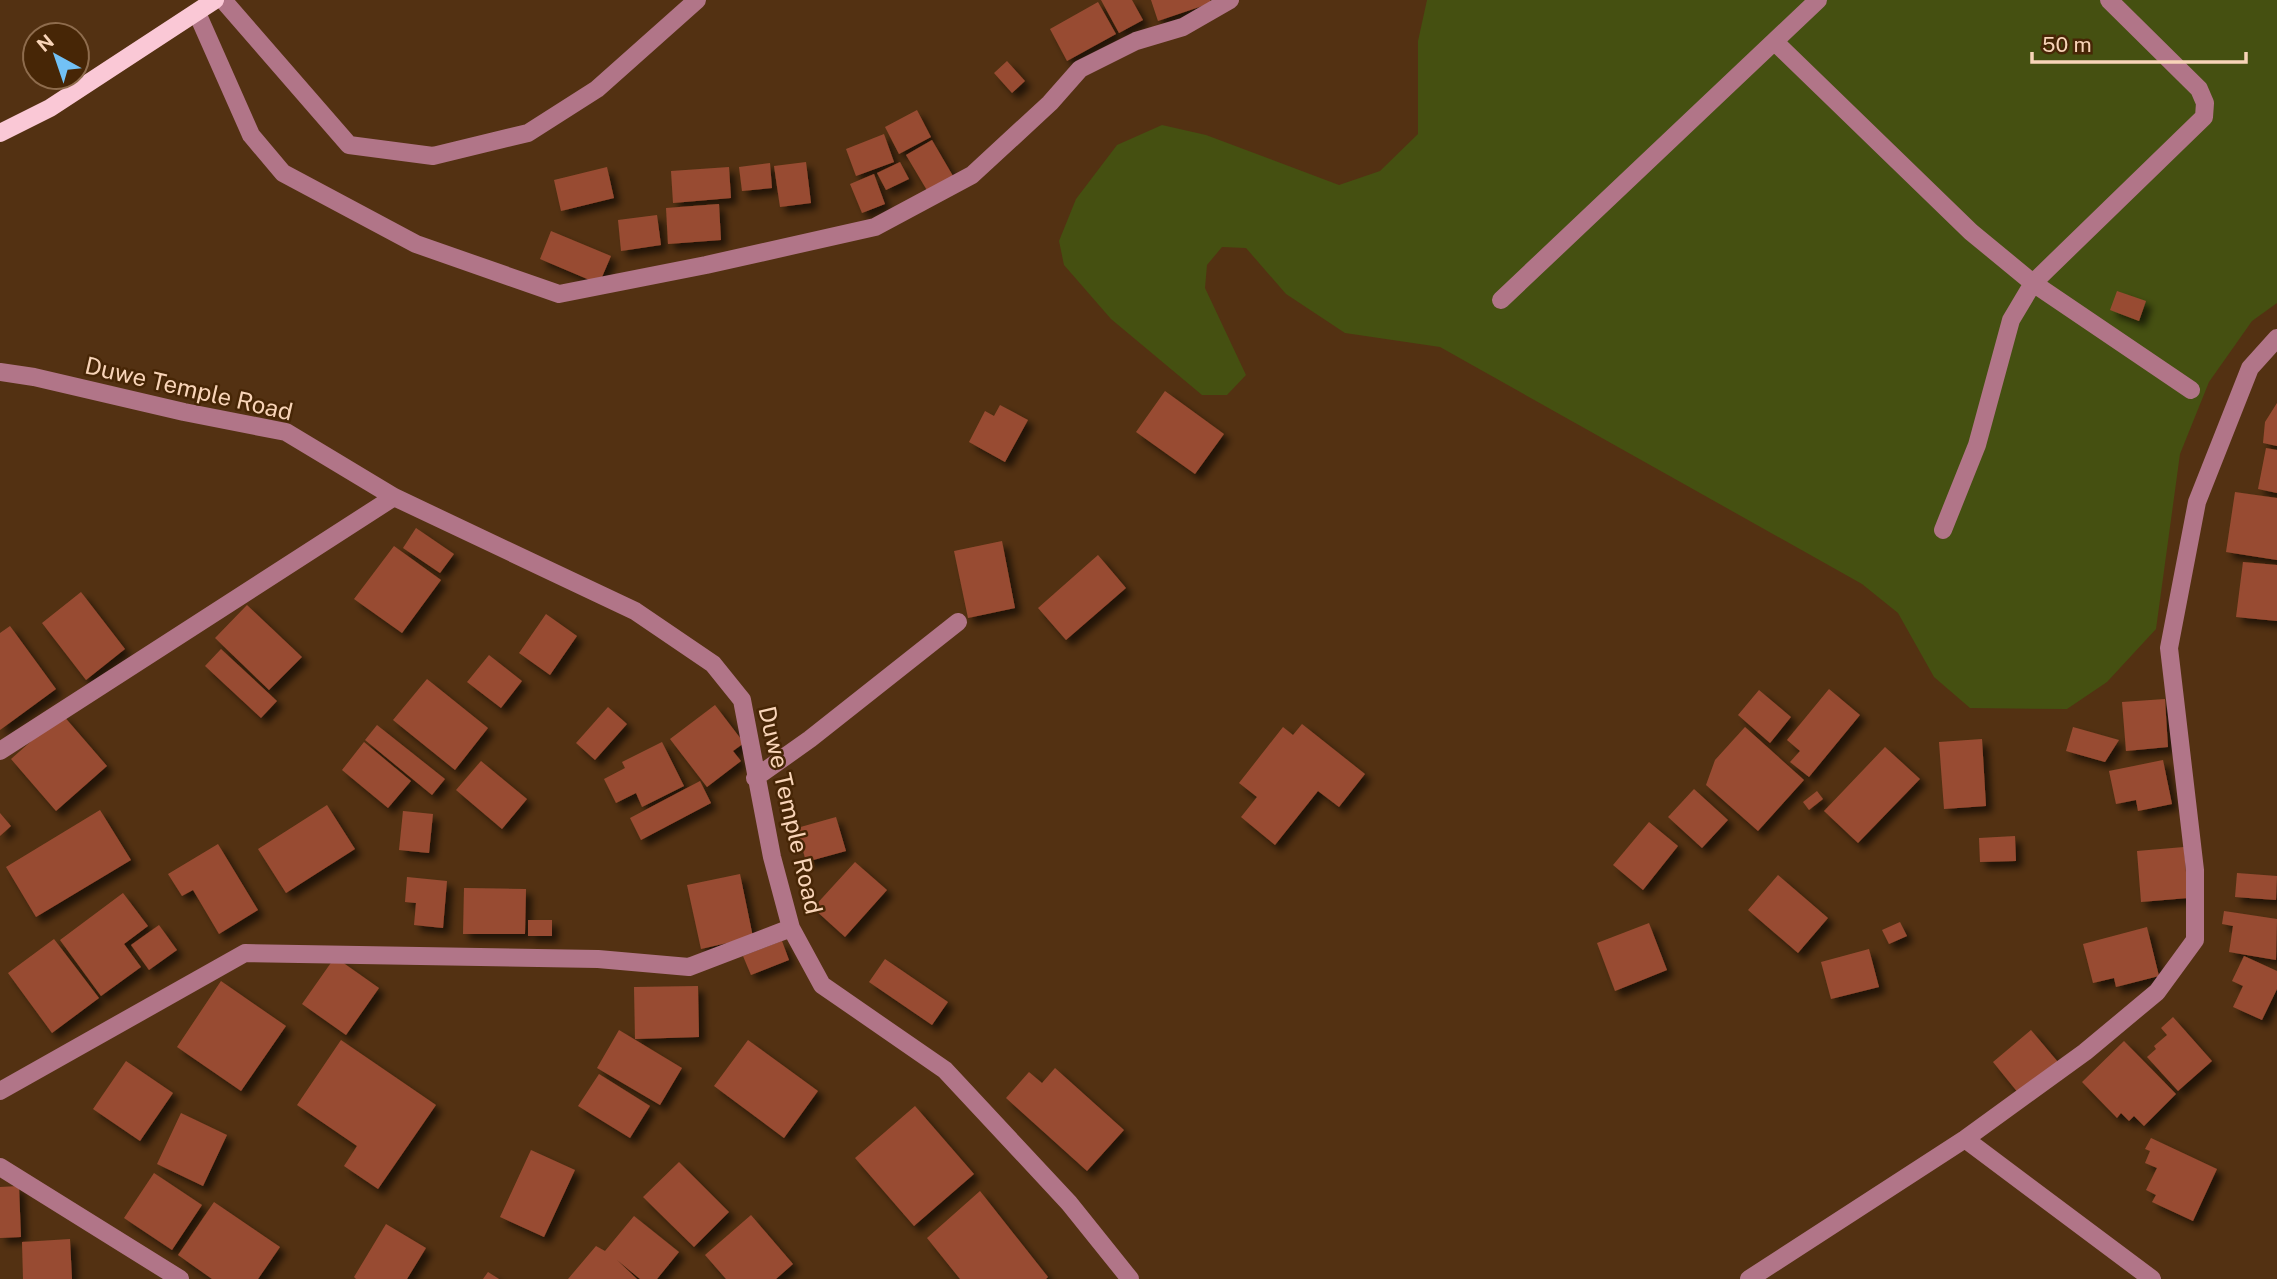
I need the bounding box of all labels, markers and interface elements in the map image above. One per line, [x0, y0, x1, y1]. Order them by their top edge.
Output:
north arrow [21, 21, 91, 91]
scale bar [2032, 21, 2246, 65]
text: N [32, 30, 58, 56]
text: 50 m [2042, 32, 2092, 57]
street label: Duwe Temple Road [82, 350, 296, 426]
street label: Duwe Temple Road [753, 703, 829, 917]

